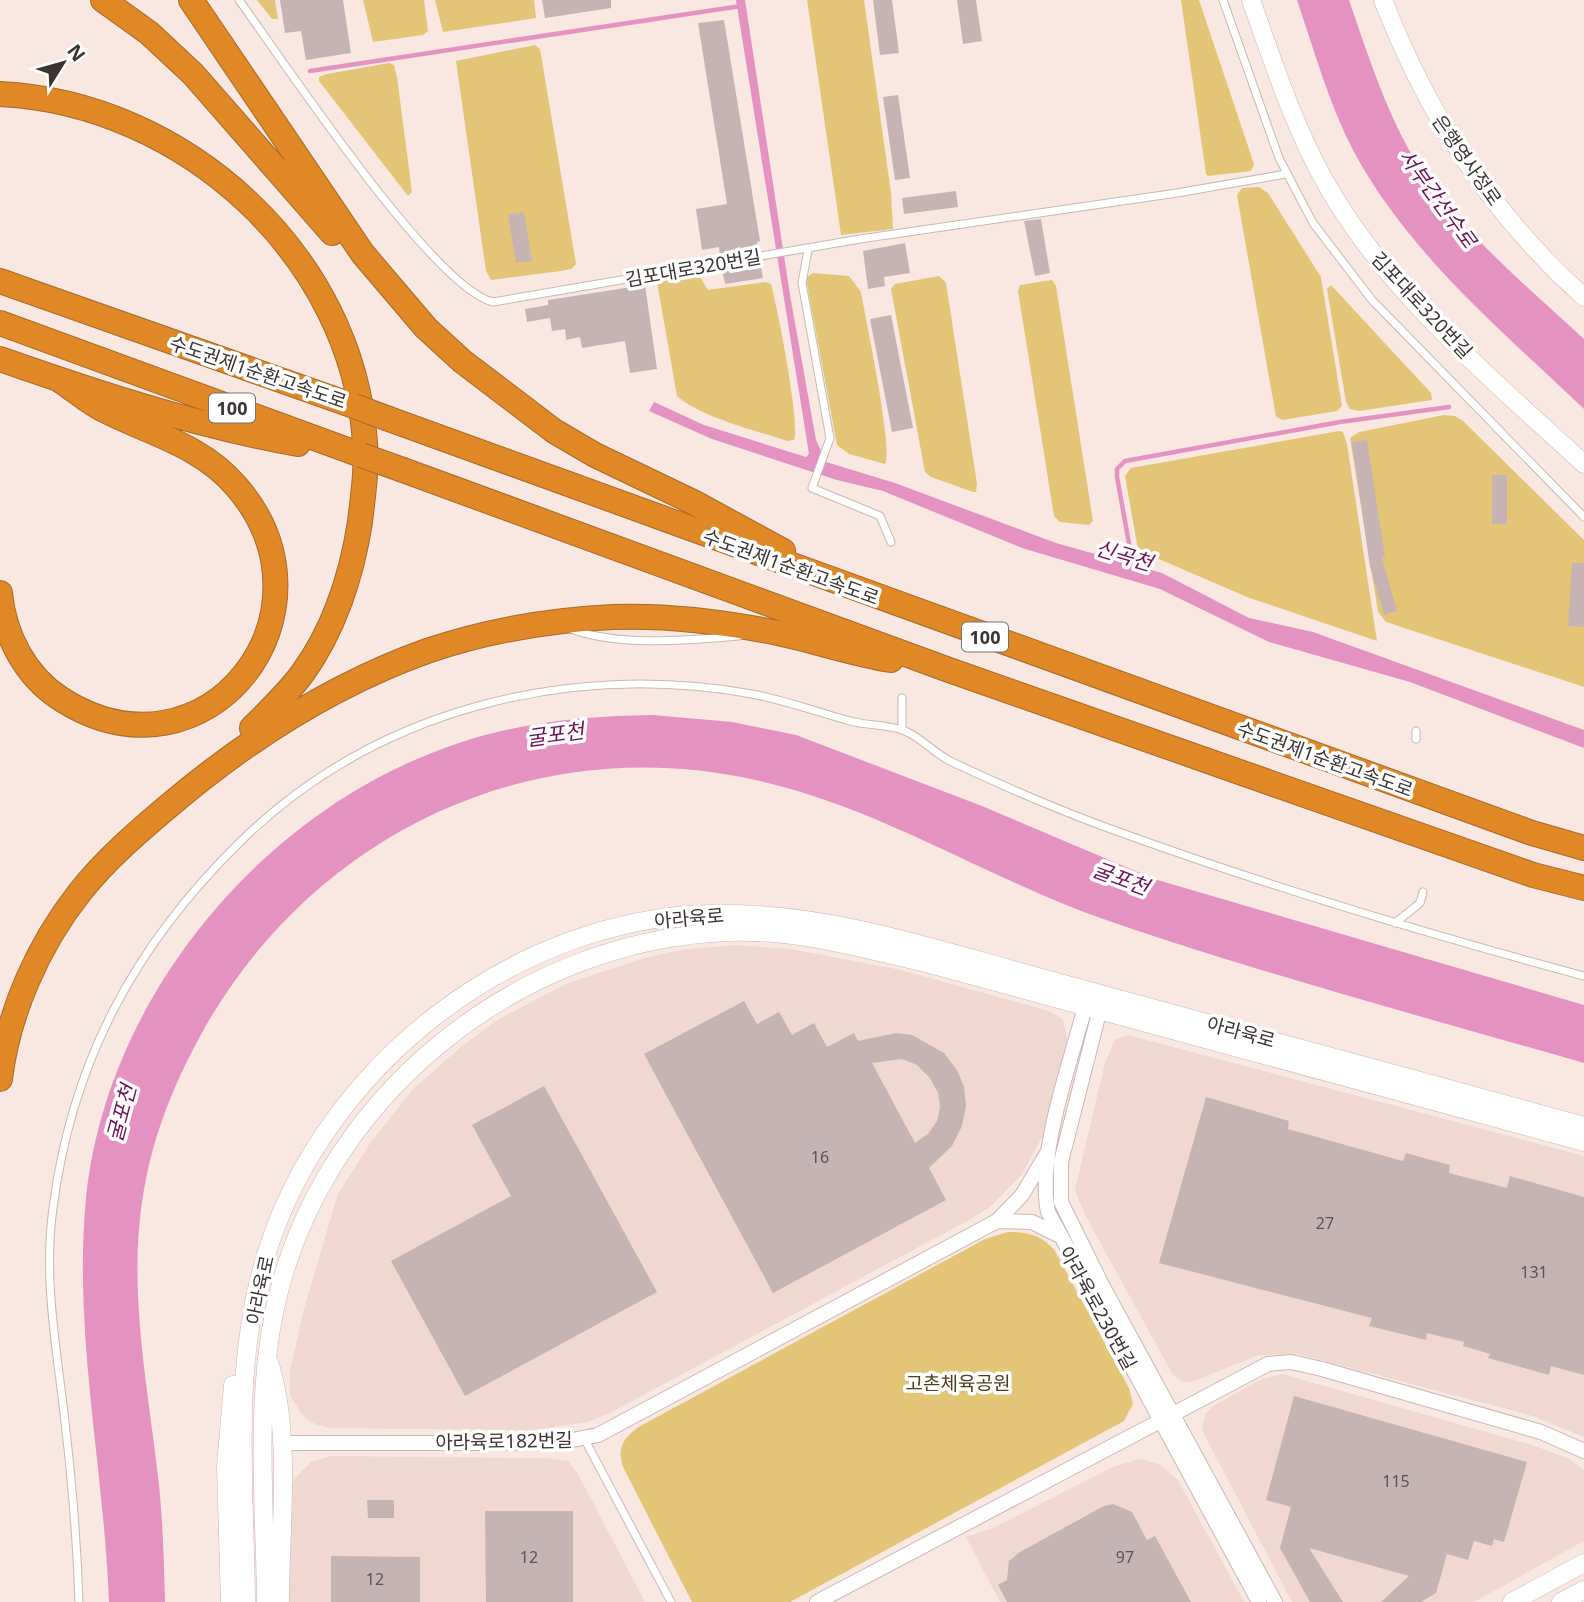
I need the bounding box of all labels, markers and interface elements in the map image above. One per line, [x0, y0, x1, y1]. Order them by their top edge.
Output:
north arrow [28, 28, 98, 98]
text: N [62, 39, 92, 67]
street label: 은행영사정로 [1426, 110, 1508, 210]
water label: 서부간선수로 [1393, 143, 1484, 254]
street label: 김포대로320번길 [623, 243, 763, 293]
street label: 김포대로320번길 [1366, 246, 1478, 364]
street label: 수도권제1순환고속도로 [166, 329, 350, 415]
road number: 100 [209, 394, 255, 422]
street label: 수도권제1순환고속도로 [699, 523, 883, 611]
water label: 신곡천 [1092, 533, 1158, 578]
road number: 100 [962, 622, 1008, 652]
street label: 수도권제1순환고속도로 [1233, 715, 1417, 803]
water label: 굴포천 [524, 716, 588, 752]
water label: 굴포천 [1089, 855, 1156, 902]
street label: 아라육로 [653, 902, 725, 934]
street label: 아라육로 [1204, 1010, 1278, 1054]
water label: 굴포천 [100, 1079, 143, 1145]
house number: 16 [811, 1146, 829, 1168]
house number: 27 [1316, 1212, 1334, 1234]
street label: 아라육로230번길 [1053, 1242, 1143, 1374]
street label: 아라육로 [240, 1253, 280, 1327]
house number: 131 [1520, 1261, 1548, 1283]
park label: 고촌체육공원 [906, 1370, 1010, 1396]
street label: 아라육로182번길 [435, 1427, 573, 1455]
house number: 115 [1382, 1470, 1410, 1492]
house number: 12 [520, 1546, 538, 1568]
house number: 97 [1116, 1546, 1134, 1568]
house number: 12 [366, 1568, 384, 1590]

